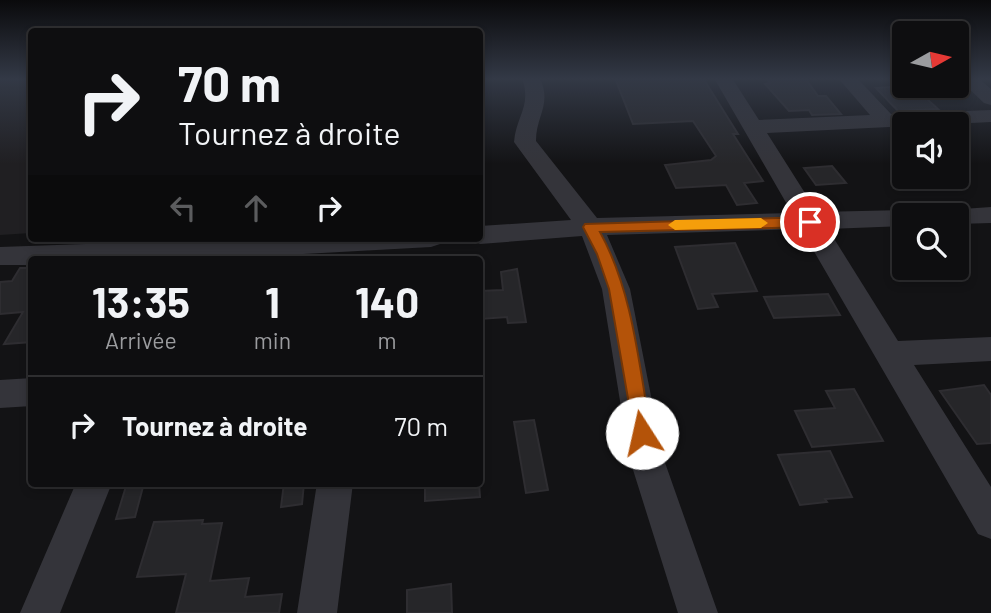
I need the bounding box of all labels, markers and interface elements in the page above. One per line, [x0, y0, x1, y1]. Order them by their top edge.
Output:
north arrow [892, 21, 970, 98]
map controls [892, 21, 969, 280]
text: 70 m [178, 53, 281, 112]
icon: right [63, 56, 154, 147]
button: sound [892, 112, 969, 189]
text: Tournez à droite [178, 113, 400, 151]
icon: left [164, 189, 202, 227]
icon: ahead [237, 189, 275, 227]
icon: right [310, 189, 348, 227]
pin [780, 192, 840, 252]
icon: arrive [791, 203, 829, 241]
button: search [892, 203, 969, 280]
text: 13:35 [92, 276, 190, 326]
text: 1 [265, 276, 280, 326]
text: 140 [355, 276, 419, 326]
text: Arrivée [105, 326, 177, 354]
text: min [254, 326, 291, 354]
text: m [378, 326, 397, 354]
position arrow [605, 396, 679, 470]
icon: right [63, 406, 101, 444]
text: Tournez à droite [122, 410, 307, 441]
text: 70 m [394, 410, 448, 441]

